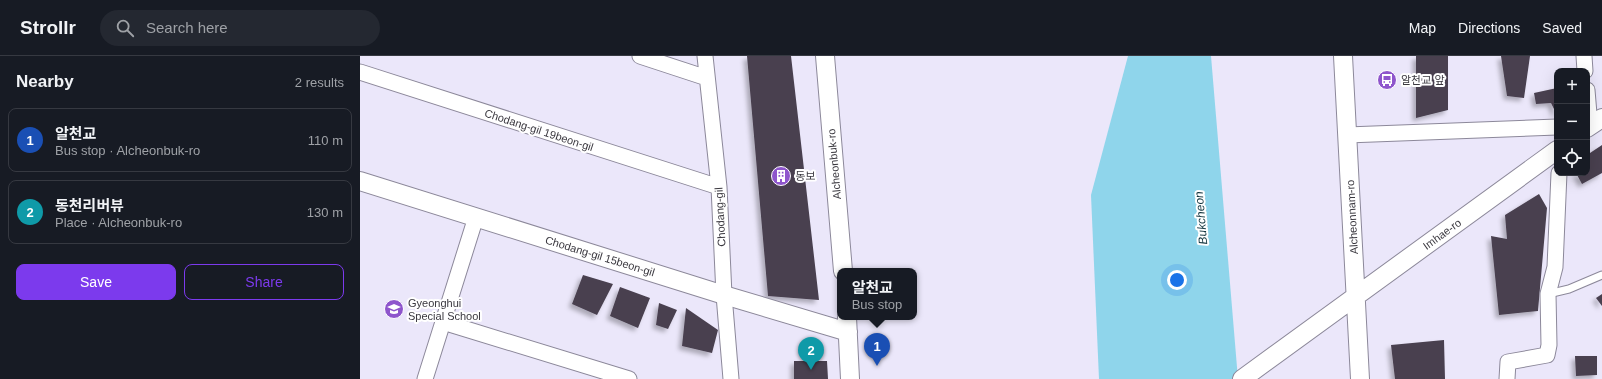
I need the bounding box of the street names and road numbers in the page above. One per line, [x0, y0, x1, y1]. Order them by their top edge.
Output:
street label: Chodang-gil 19beon-gil [483, 107, 595, 153]
street label: Alcheonbuk-ro [825, 128, 843, 200]
street label: Alcheonnam-ro [1344, 179, 1360, 255]
street label: Chodang-gil [712, 187, 728, 247]
street label: Imhae-ro [1421, 216, 1463, 252]
street label: Chodang-gil 15beon-gil [544, 234, 656, 278]

